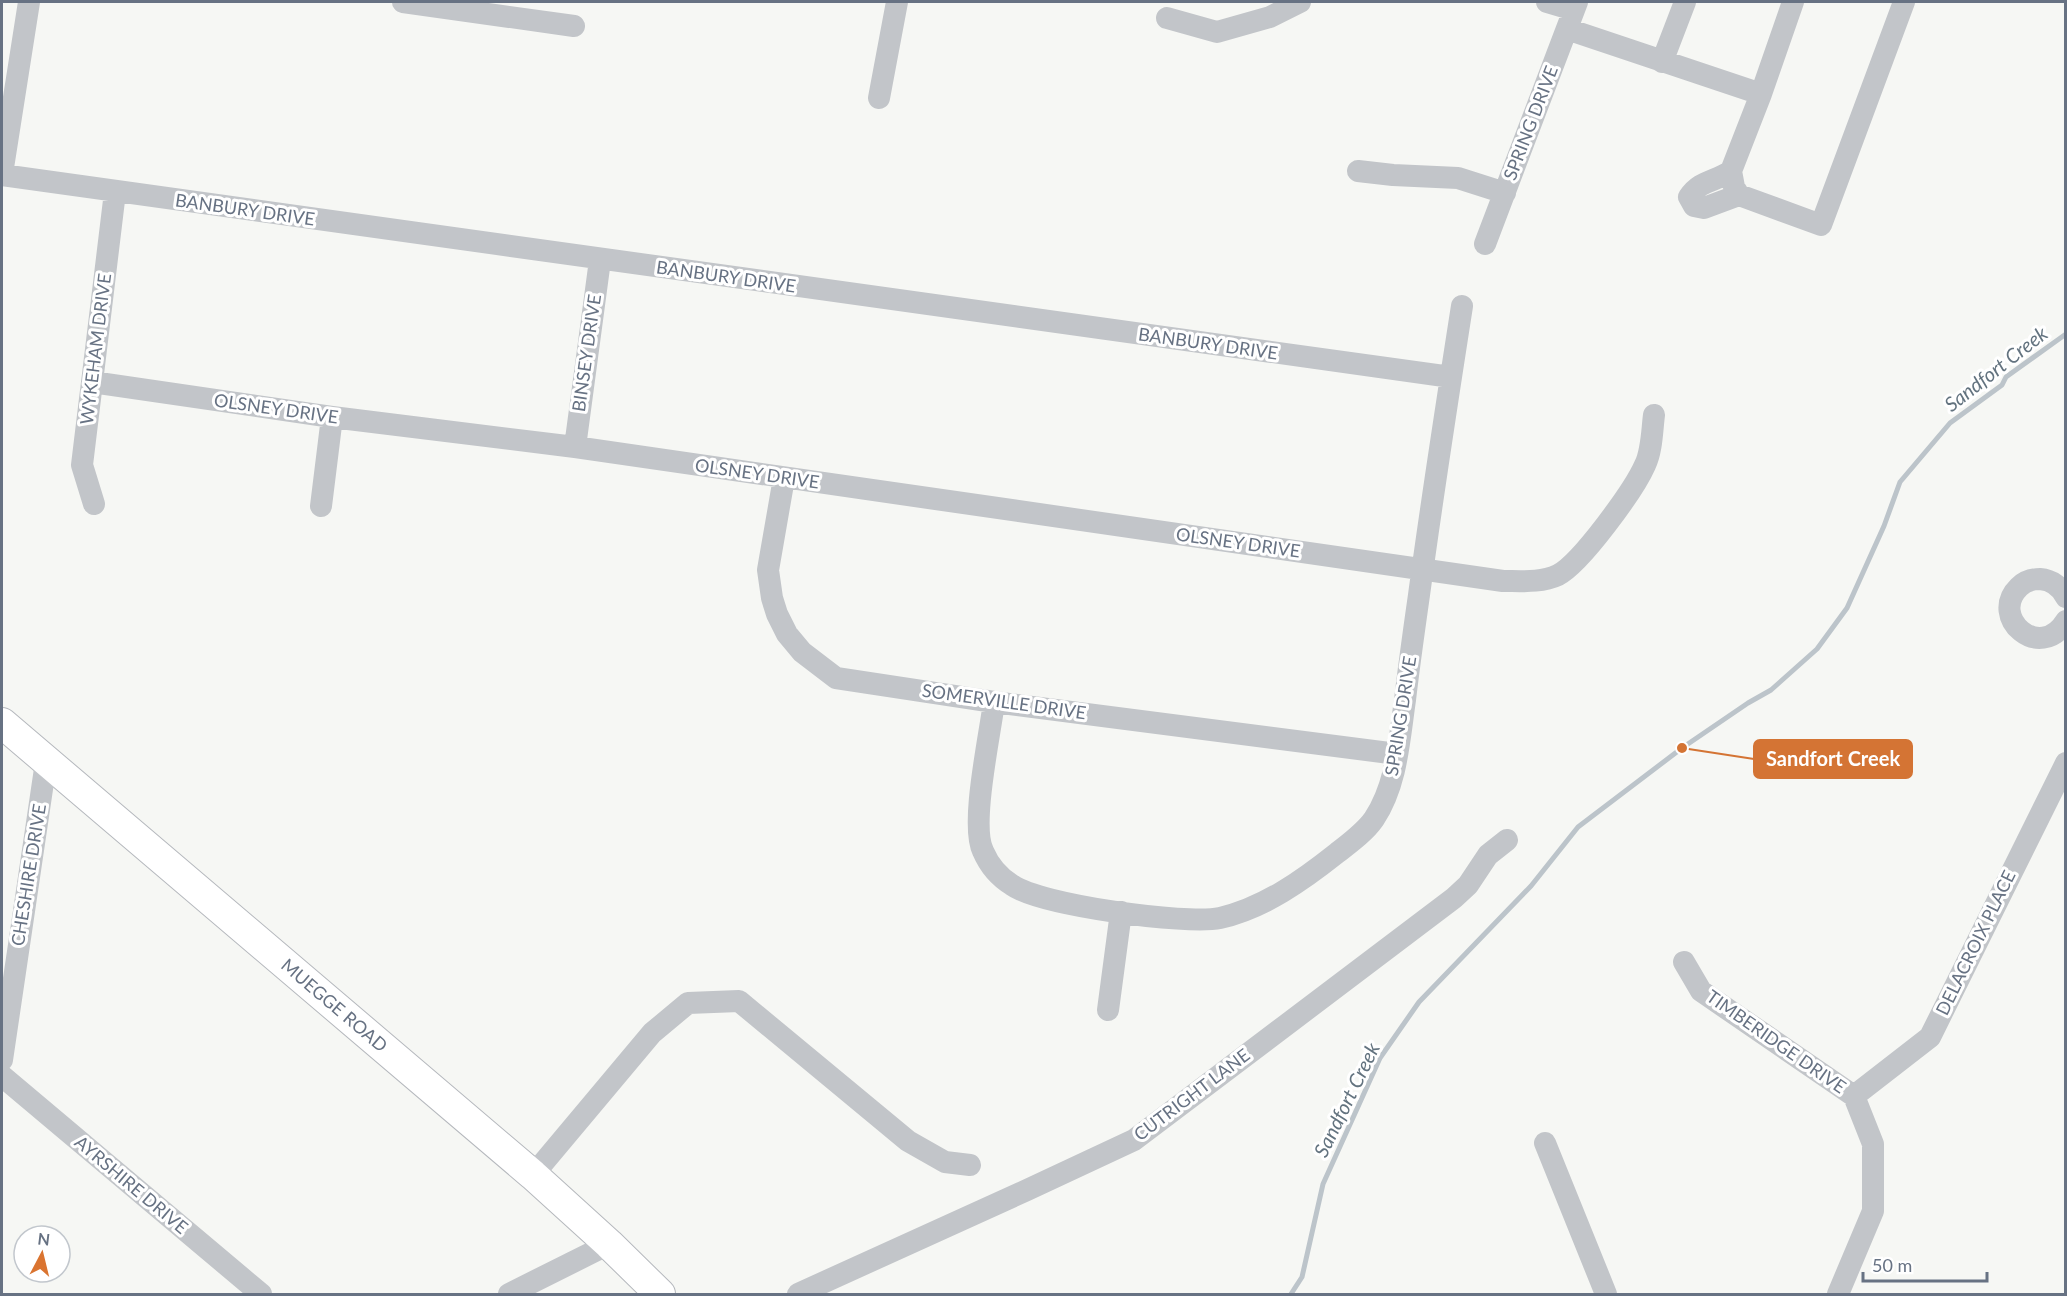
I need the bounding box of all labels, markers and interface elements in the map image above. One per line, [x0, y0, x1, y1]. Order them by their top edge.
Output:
street label: SPRING DRIVE [1498, 62, 1562, 183]
street label: BANBURY DRIVE [174, 188, 316, 230]
street label: BANBURY DRIVE [655, 255, 797, 297]
street label: WYKEHAM DRIVE [75, 272, 115, 426]
street label: BINSEY DRIVE [567, 293, 605, 413]
water label: Sandfort Creek [1939, 320, 2052, 416]
street label: BANBURY DRIVE [1137, 322, 1279, 364]
street label: OLSNEY DRIVE [213, 388, 340, 428]
street label: OLSNEY DRIVE [694, 453, 821, 493]
street label: OLSNEY DRIVE [1175, 522, 1302, 562]
street label: SPRING DRIVE [1380, 654, 1420, 777]
street label: SOMERVILLE DRIVE [921, 679, 1088, 723]
callout: Sandfort Creek [1754, 740, 1912, 778]
text: Sandfort Creek [1766, 746, 1900, 770]
street label: CHESHIRE DRIVE [6, 802, 50, 947]
street label: DELACROIX PLACE [1930, 867, 2020, 1019]
street label: MUEGGE ROAD [277, 954, 392, 1056]
street label: TIMBERIDGE DRIVE [1703, 985, 1851, 1098]
water label: Sandfort Creek [1308, 1038, 1384, 1161]
street label: CUTRIGHT LANE [1129, 1043, 1254, 1145]
street label: AYRSHIRE DRIVE [71, 1131, 193, 1238]
north arrow [12, 1224, 72, 1284]
text: N [37, 1228, 51, 1249]
scale bar [1863, 1245, 1988, 1283]
text: 50 m [1872, 1254, 1912, 1276]

